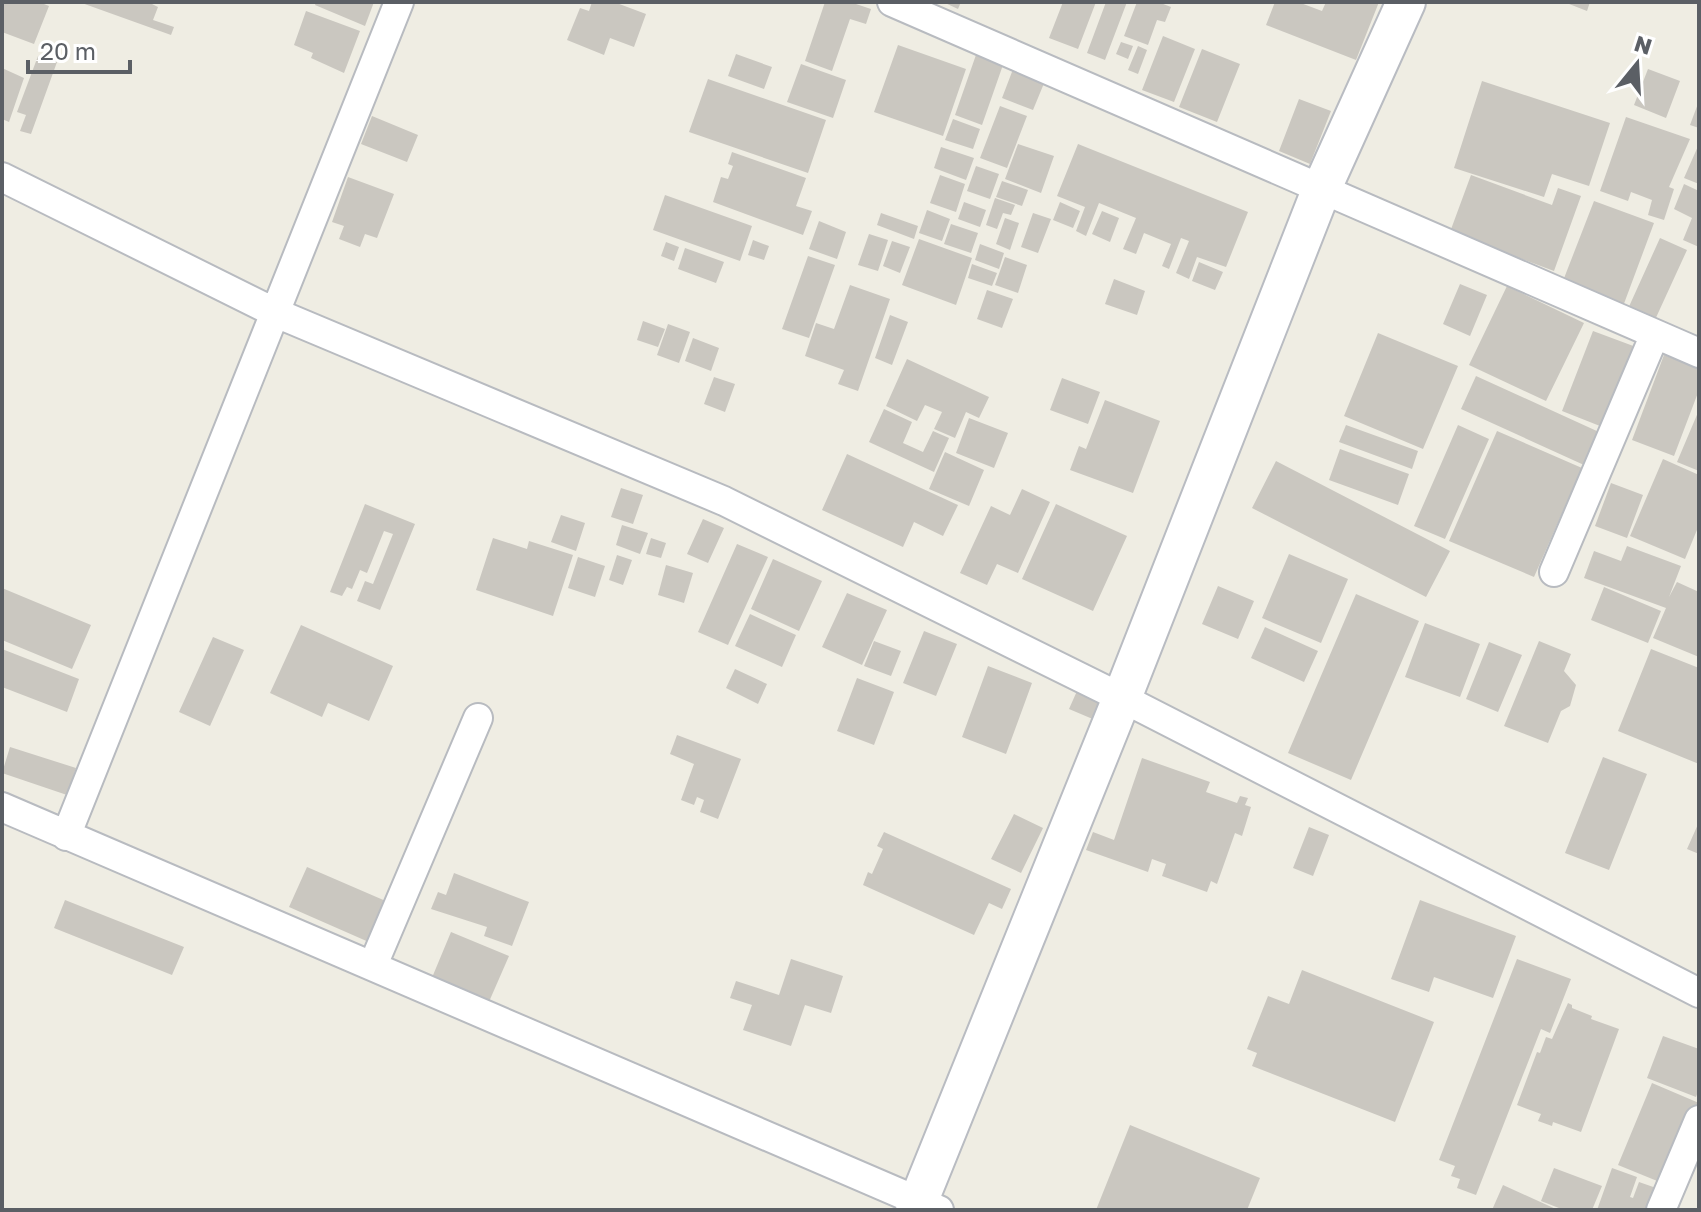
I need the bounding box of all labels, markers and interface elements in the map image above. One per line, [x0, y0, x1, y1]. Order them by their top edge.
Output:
scale bar [28, 24, 130, 74]
north arrow [1597, 24, 1677, 104]
text: N [1631, 29, 1655, 60]
text: 20 m [40, 36, 96, 65]

